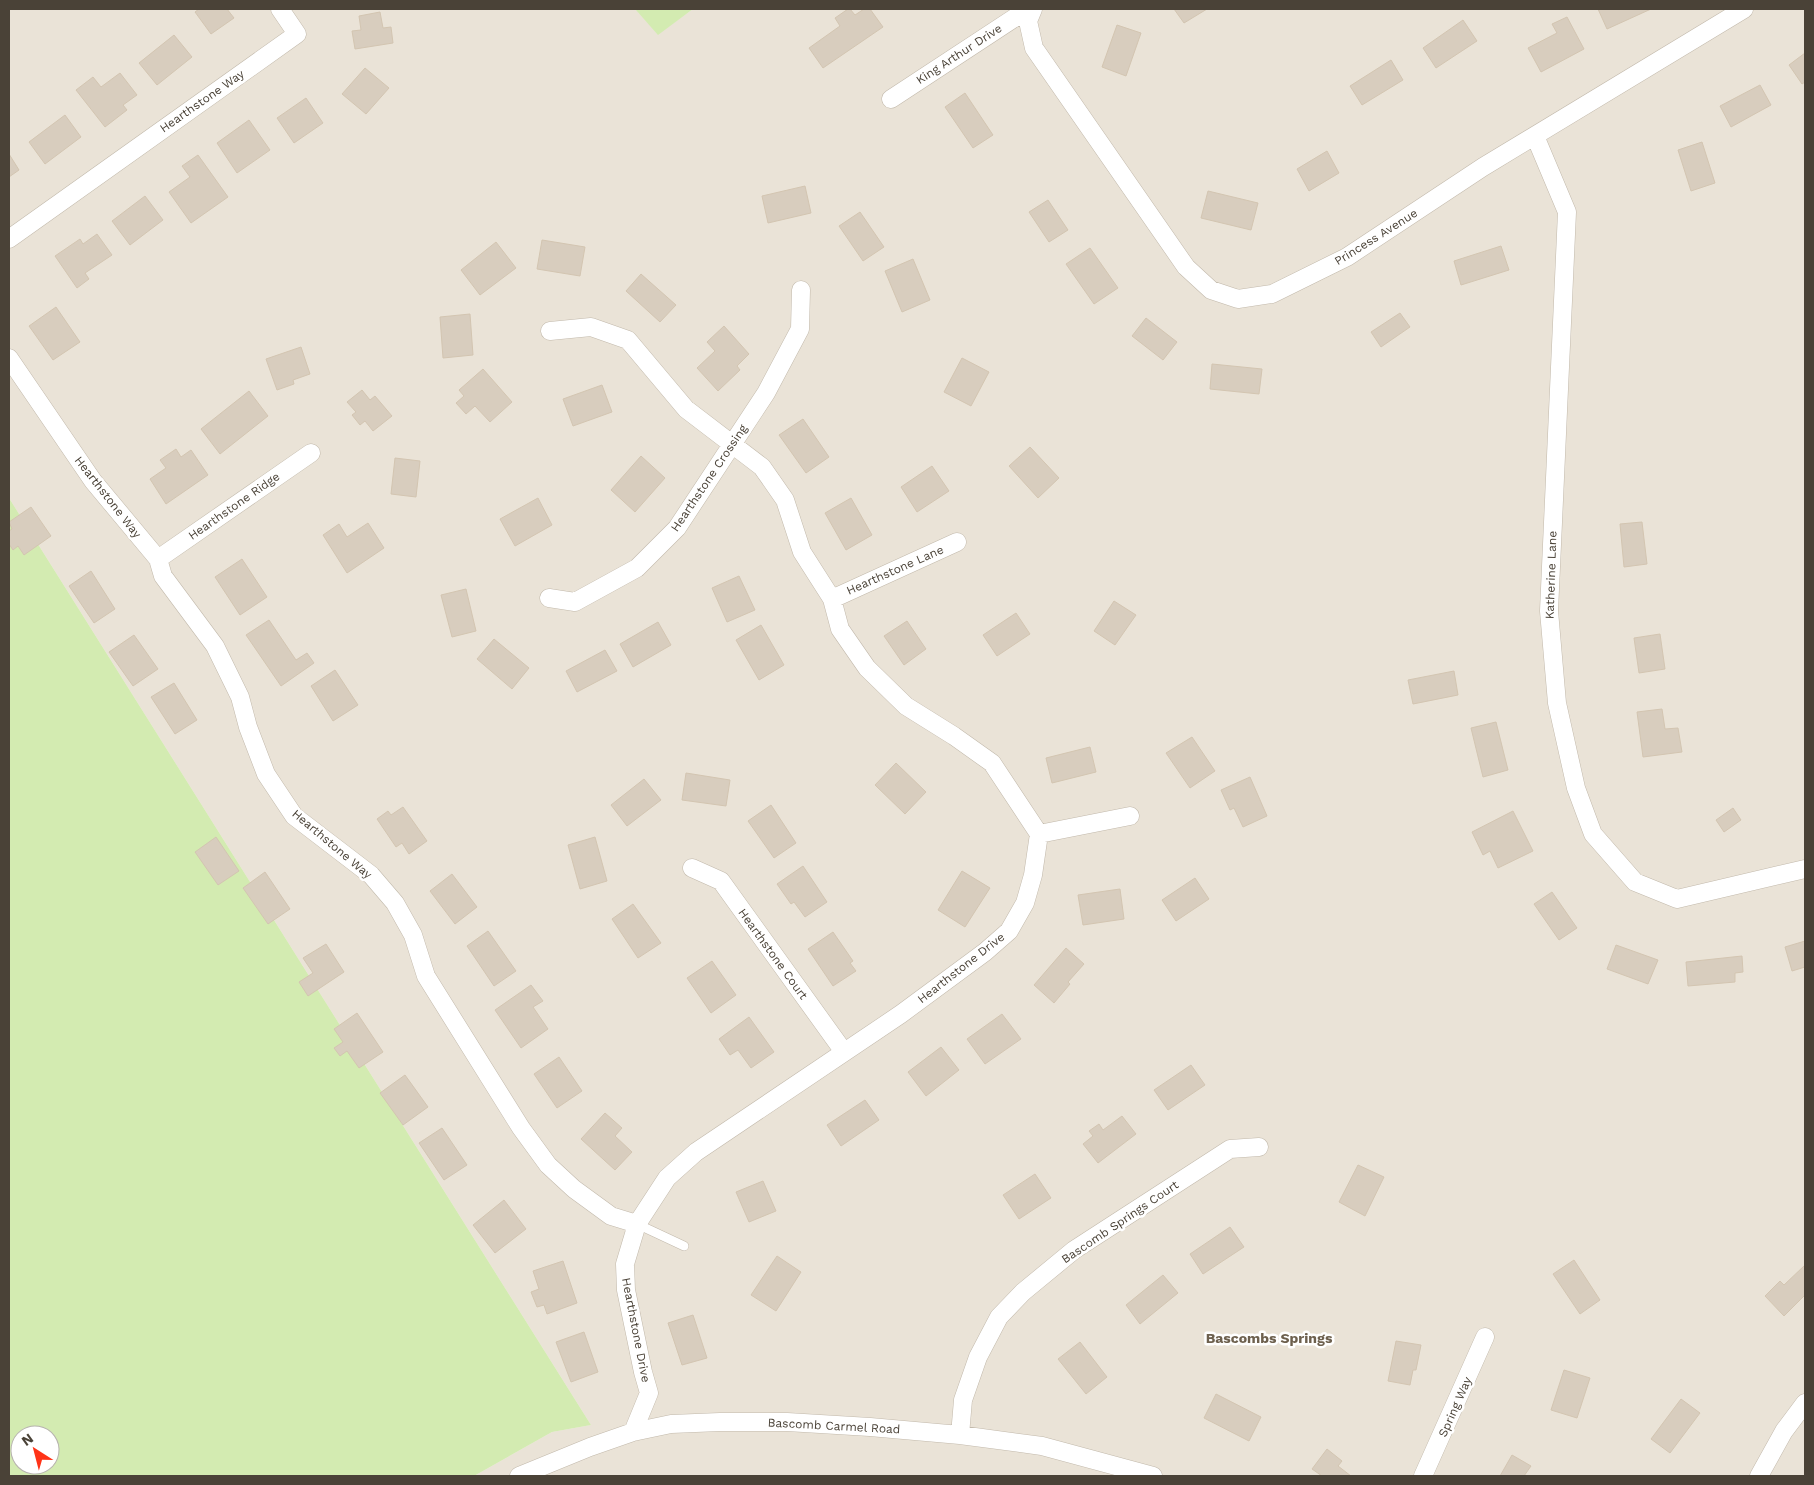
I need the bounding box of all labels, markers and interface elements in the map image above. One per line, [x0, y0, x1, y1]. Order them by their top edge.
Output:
street label: King Arthur Drive [914, 21, 1005, 87]
street label: Hearthstone Way [157, 66, 248, 135]
street label: Princess Avenue [1332, 206, 1420, 268]
street label: Hearthstone Crossing [668, 421, 750, 534]
street label: Hearthstone Way [72, 453, 145, 541]
street label: Hearthstone Ridge [186, 469, 282, 543]
street label: Katherine Lane [1542, 530, 1560, 619]
street label: Hearthstone Lane [844, 542, 946, 598]
street label: Hearthstone Way [289, 807, 375, 882]
street label: Hearthstone Court [735, 906, 811, 1002]
street label: Hearthstone Drive [915, 930, 1007, 1006]
street label: Bascomb Springs Court [1059, 1178, 1181, 1266]
street label: Hearthstone Drive [619, 1277, 653, 1384]
district label: Bascombs Springs [1206, 1330, 1333, 1346]
street label: Spring Way [1435, 1374, 1475, 1439]
street label: Bascomb Carmel Road [767, 1416, 901, 1436]
north arrow [10, 1425, 60, 1475]
text: N [18, 1430, 36, 1449]

